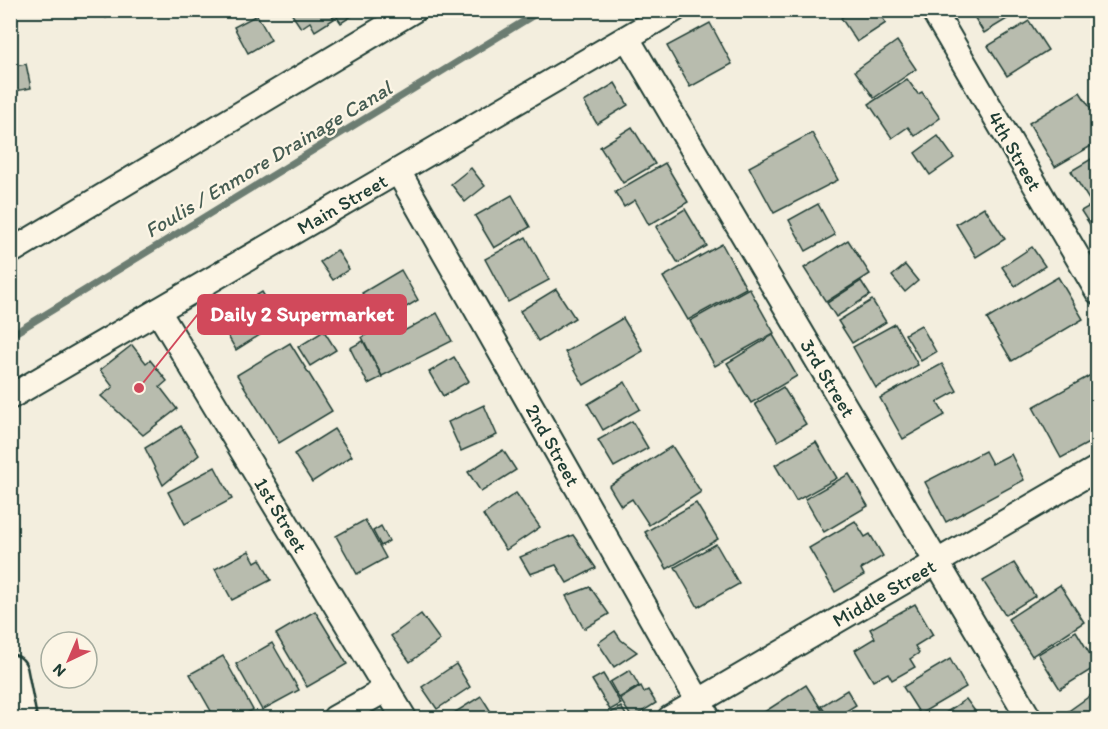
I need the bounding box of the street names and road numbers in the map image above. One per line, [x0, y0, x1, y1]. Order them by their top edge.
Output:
street label: 4th Street [983, 107, 1048, 195]
street label: Main Street [293, 169, 391, 239]
street label: 3rd Street [795, 334, 861, 422]
street label: 2nd Street [521, 400, 586, 491]
street label: 1st Street [249, 473, 313, 557]
street label: Middle Street [828, 554, 940, 632]

